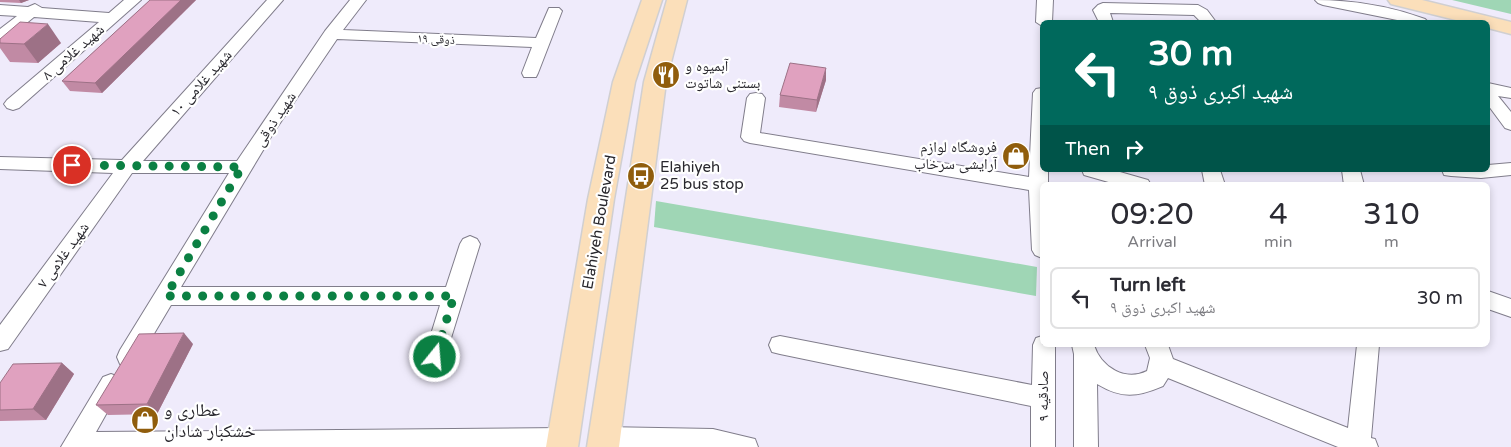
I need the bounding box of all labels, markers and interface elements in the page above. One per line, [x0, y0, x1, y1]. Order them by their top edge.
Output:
street label: شهید غلامی ۸ [38, 20, 109, 85]
street label: ذوقی ۱۹ [417, 31, 455, 47]
text: 30 m [1148, 33, 1233, 75]
icon: left [1065, 40, 1130, 105]
street label: شهید غلامی ۱۰ [166, 46, 236, 121]
place label: آبمیوه و بستنی شاتوت [685, 57, 760, 93]
restaurant icon: آبمیوه و بستنی شاتوت [651, 60, 681, 90]
text: شهید اکبری ذوق ۹ [1148, 79, 1293, 105]
street label: شهید ذوقی [250, 88, 301, 150]
icon: right [1120, 135, 1148, 163]
place label: فروشگاه لوازم آرایشی سرخاب [914, 138, 998, 174]
text: Then [1065, 138, 1110, 160]
shop icon: فروشگاه لوازم آرایشی سرخاب [1001, 141, 1031, 171]
pin [51, 144, 93, 186]
icon: arrive [58, 151, 86, 179]
street label: Elahiyeh Boulevard [578, 153, 620, 291]
place label: Elahiyeh 25 bus stop [660, 158, 744, 193]
bus stop icon: Elahiyeh 25 bus stop [626, 161, 656, 191]
text: 09:20 [1110, 196, 1194, 233]
text: 4 [1269, 196, 1288, 233]
text: 310 [1363, 196, 1420, 233]
street label: شهید غلامی ۷ [33, 219, 94, 292]
text: Arrival [1127, 232, 1177, 252]
text: min [1264, 232, 1293, 252]
text: m [1384, 232, 1399, 252]
text: Turn left [1110, 274, 1186, 296]
icon: left [1067, 284, 1095, 312]
text: 30 m [1417, 287, 1463, 309]
text: شهید اکبری ذوق ۹ [1110, 298, 1216, 318]
position arrow [408, 330, 460, 382]
street label: صادقیه ۹ [1034, 371, 1052, 421]
place label: عطاری و خشکبار شادان [164, 399, 256, 442]
shop icon: عطاری و خشکبار شادان [130, 405, 160, 435]

